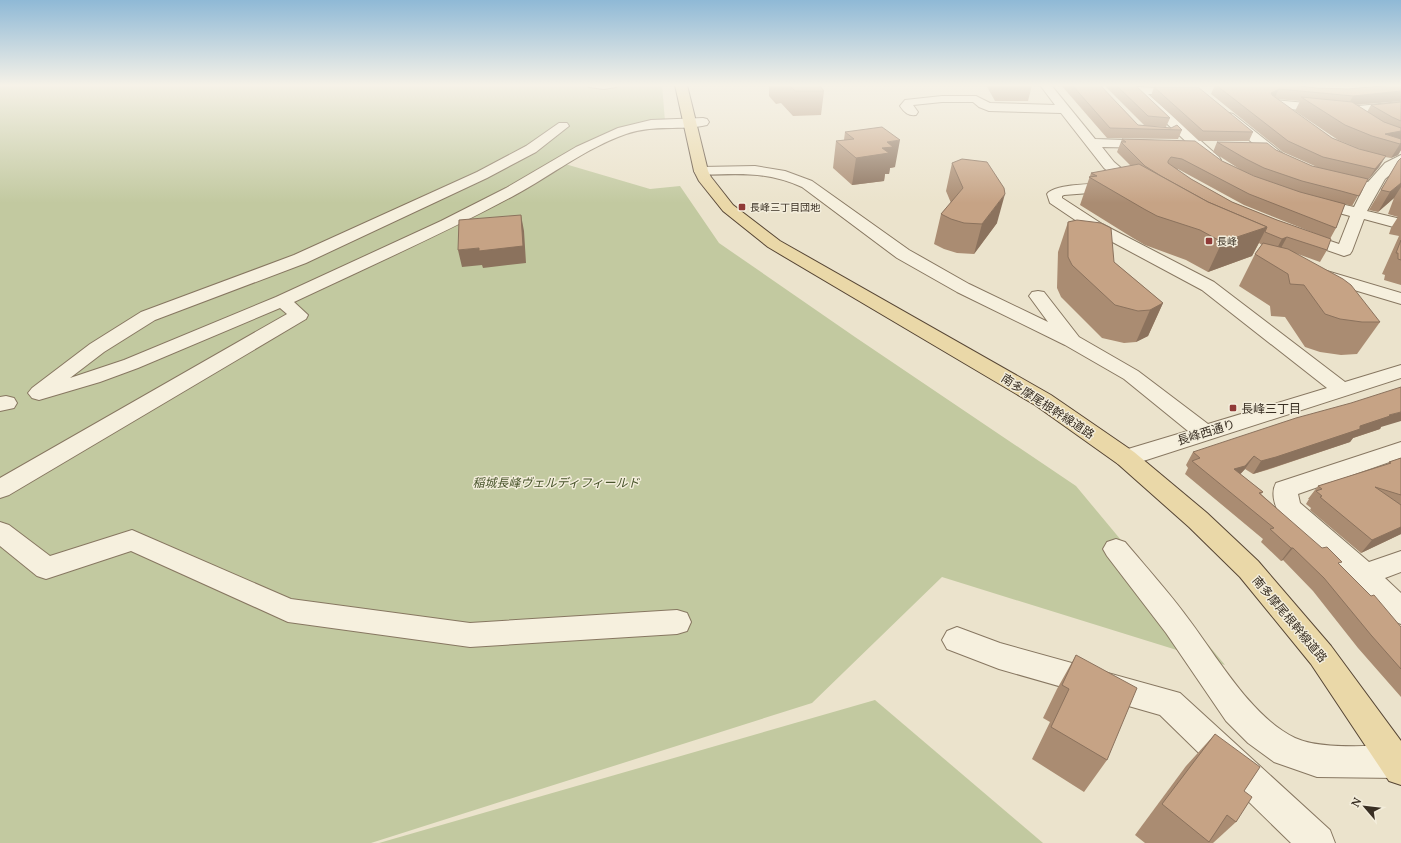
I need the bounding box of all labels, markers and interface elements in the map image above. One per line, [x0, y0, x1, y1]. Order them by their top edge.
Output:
place label: 長峰三丁目団地 [750, 200, 821, 214]
marker: 長峰三丁目団地 [737, 202, 747, 212]
place label: 長峰 [1217, 234, 1237, 248]
marker: 長峰 [1204, 236, 1214, 246]
street label: 南多摩尾根幹線道路 [998, 369, 1098, 443]
place label: 長峰三丁目 [1241, 400, 1301, 417]
marker: 長峰三丁目 [1228, 403, 1238, 413]
street label: 長峰西通り [1175, 415, 1237, 449]
park label: 稲城長峰ヴェルディフィールド [473, 474, 640, 491]
street label: 南多摩尾根幹線道路 [1249, 572, 1331, 666]
north arrow [1345, 787, 1385, 827]
text: N [1347, 794, 1365, 809]

